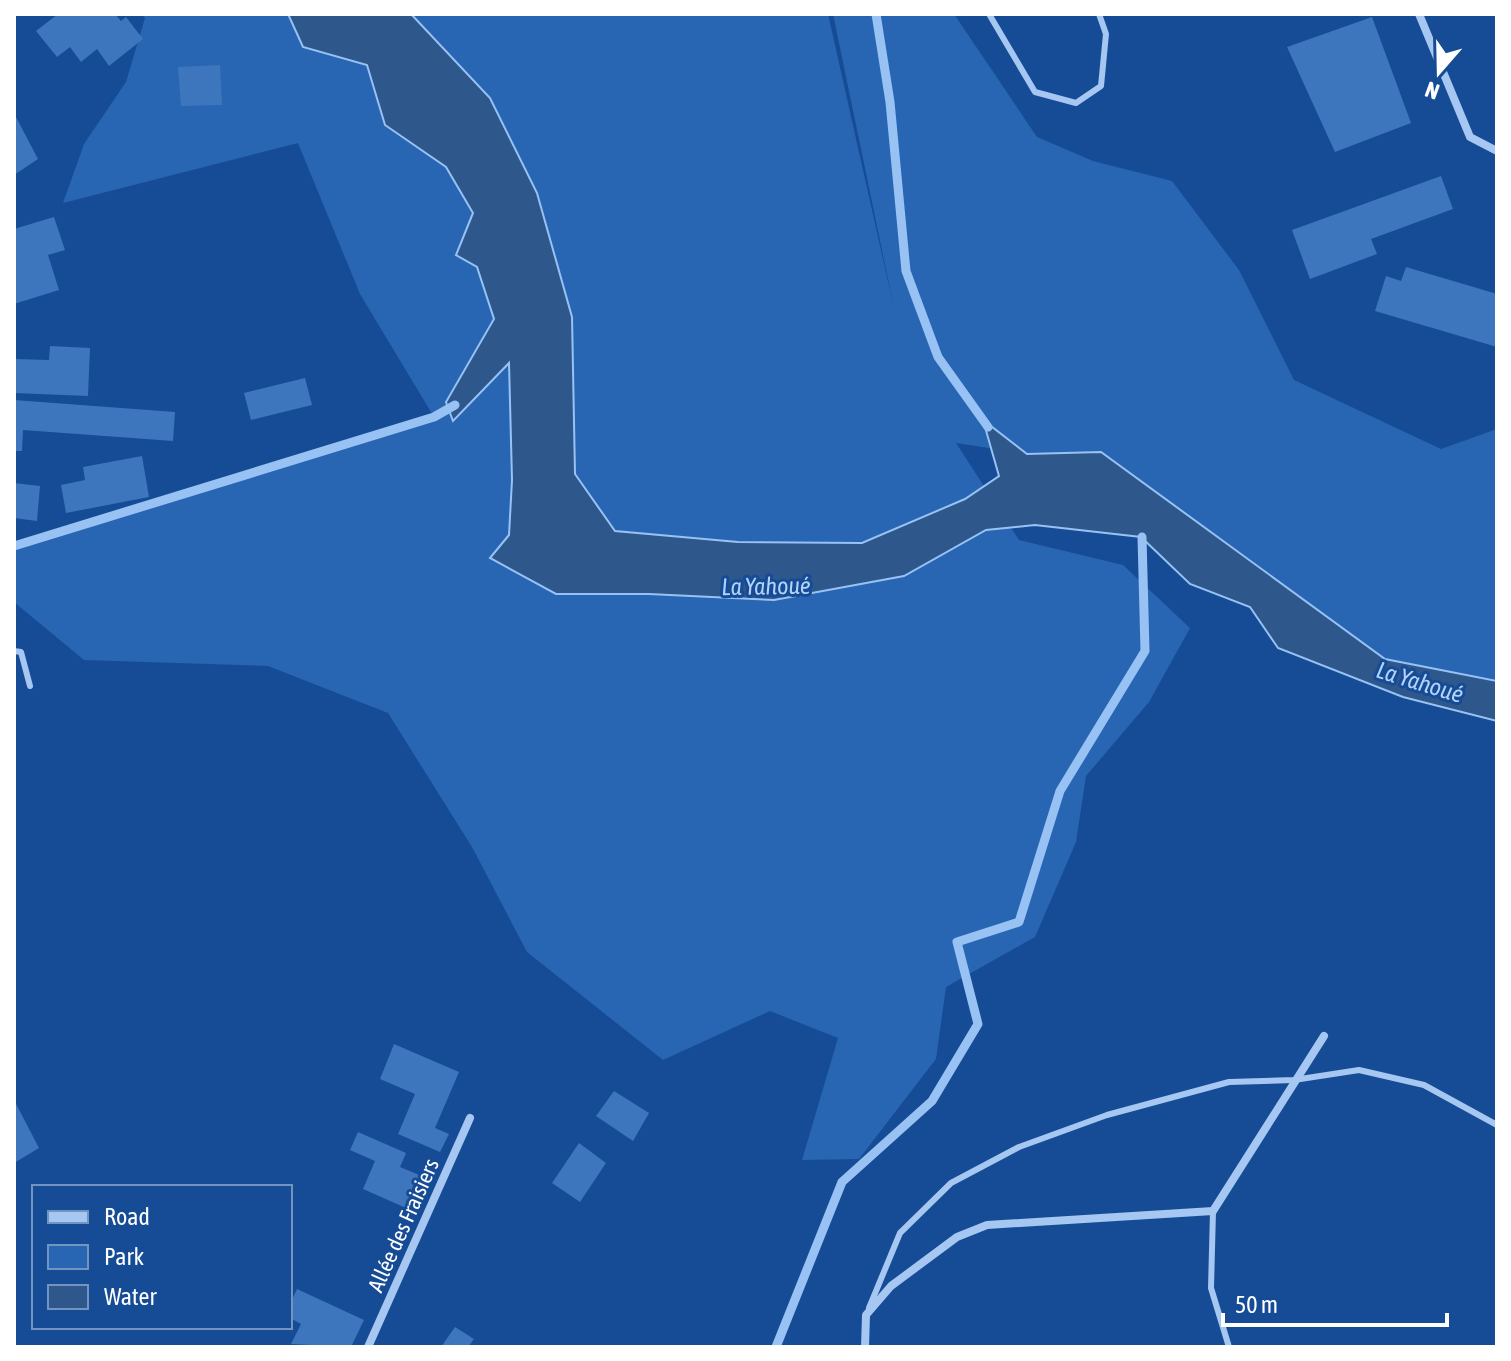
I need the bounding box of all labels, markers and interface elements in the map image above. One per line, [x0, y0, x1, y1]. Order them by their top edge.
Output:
north arrow [1399, 32, 1479, 112]
text: N [1422, 76, 1443, 105]
water label: La Yahoué [721, 572, 811, 600]
water label: La Yahoué [1373, 656, 1467, 708]
street label: Allée des Fraisiers [362, 1154, 444, 1296]
legend [32, 1185, 292, 1329]
text: Road [104, 1203, 150, 1230]
text: Park [104, 1243, 145, 1270]
scale bar [1223, 1277, 1447, 1327]
text: Water [104, 1283, 157, 1310]
text: 50 m [1235, 1291, 1278, 1318]

